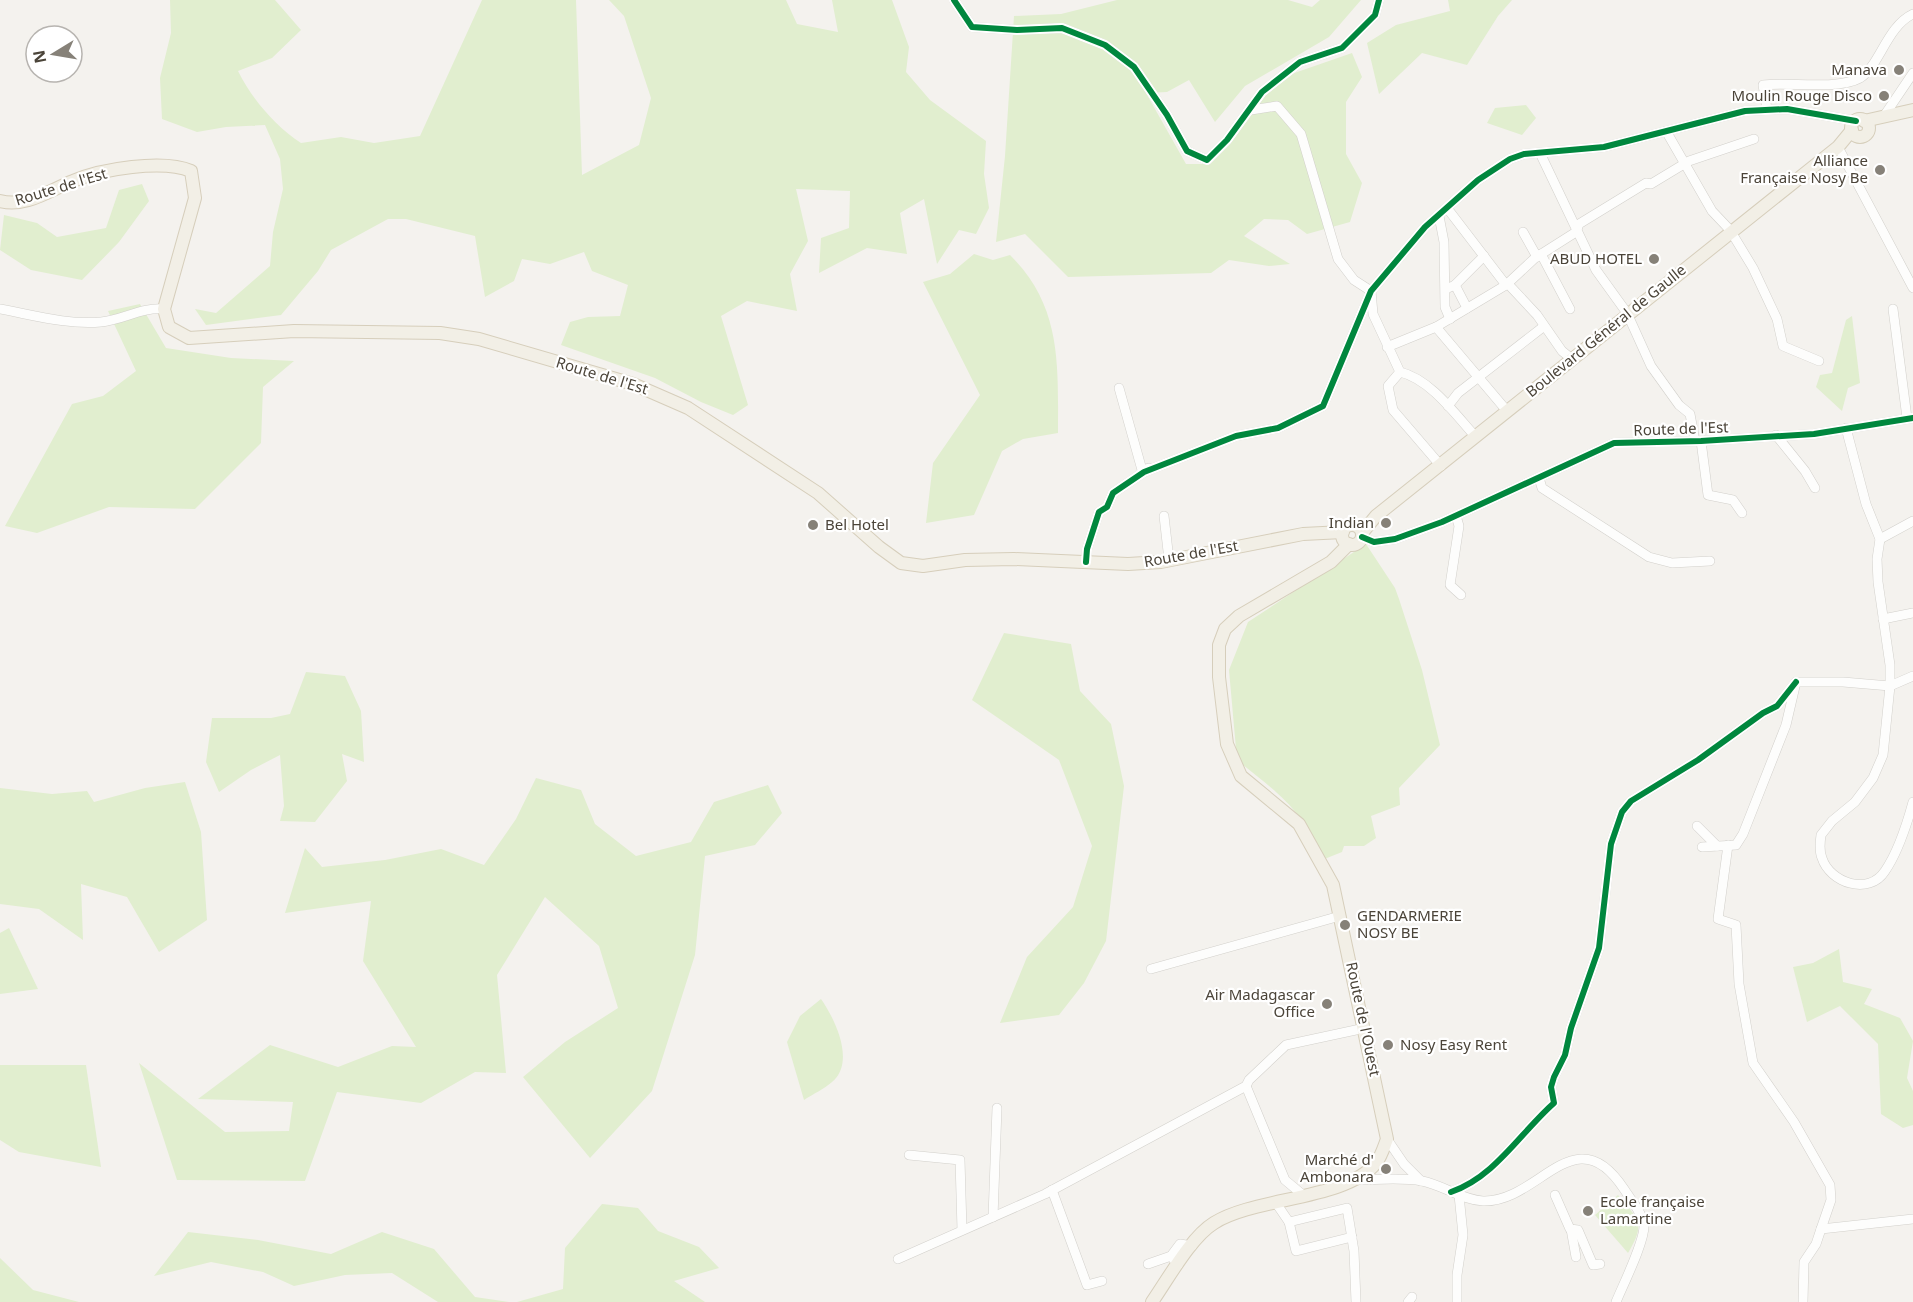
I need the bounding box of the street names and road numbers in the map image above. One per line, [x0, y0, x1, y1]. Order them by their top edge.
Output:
street label: Route de l'Est [12, 162, 110, 210]
street label: Boulevard Général de Gaulle [1521, 259, 1690, 401]
street label: Route de l'Est [554, 352, 651, 399]
street label: Route de l'Est [1633, 416, 1729, 440]
street label: Route de l'Est [1142, 535, 1240, 571]
street label: Route de l'Ouest [1342, 960, 1386, 1078]

